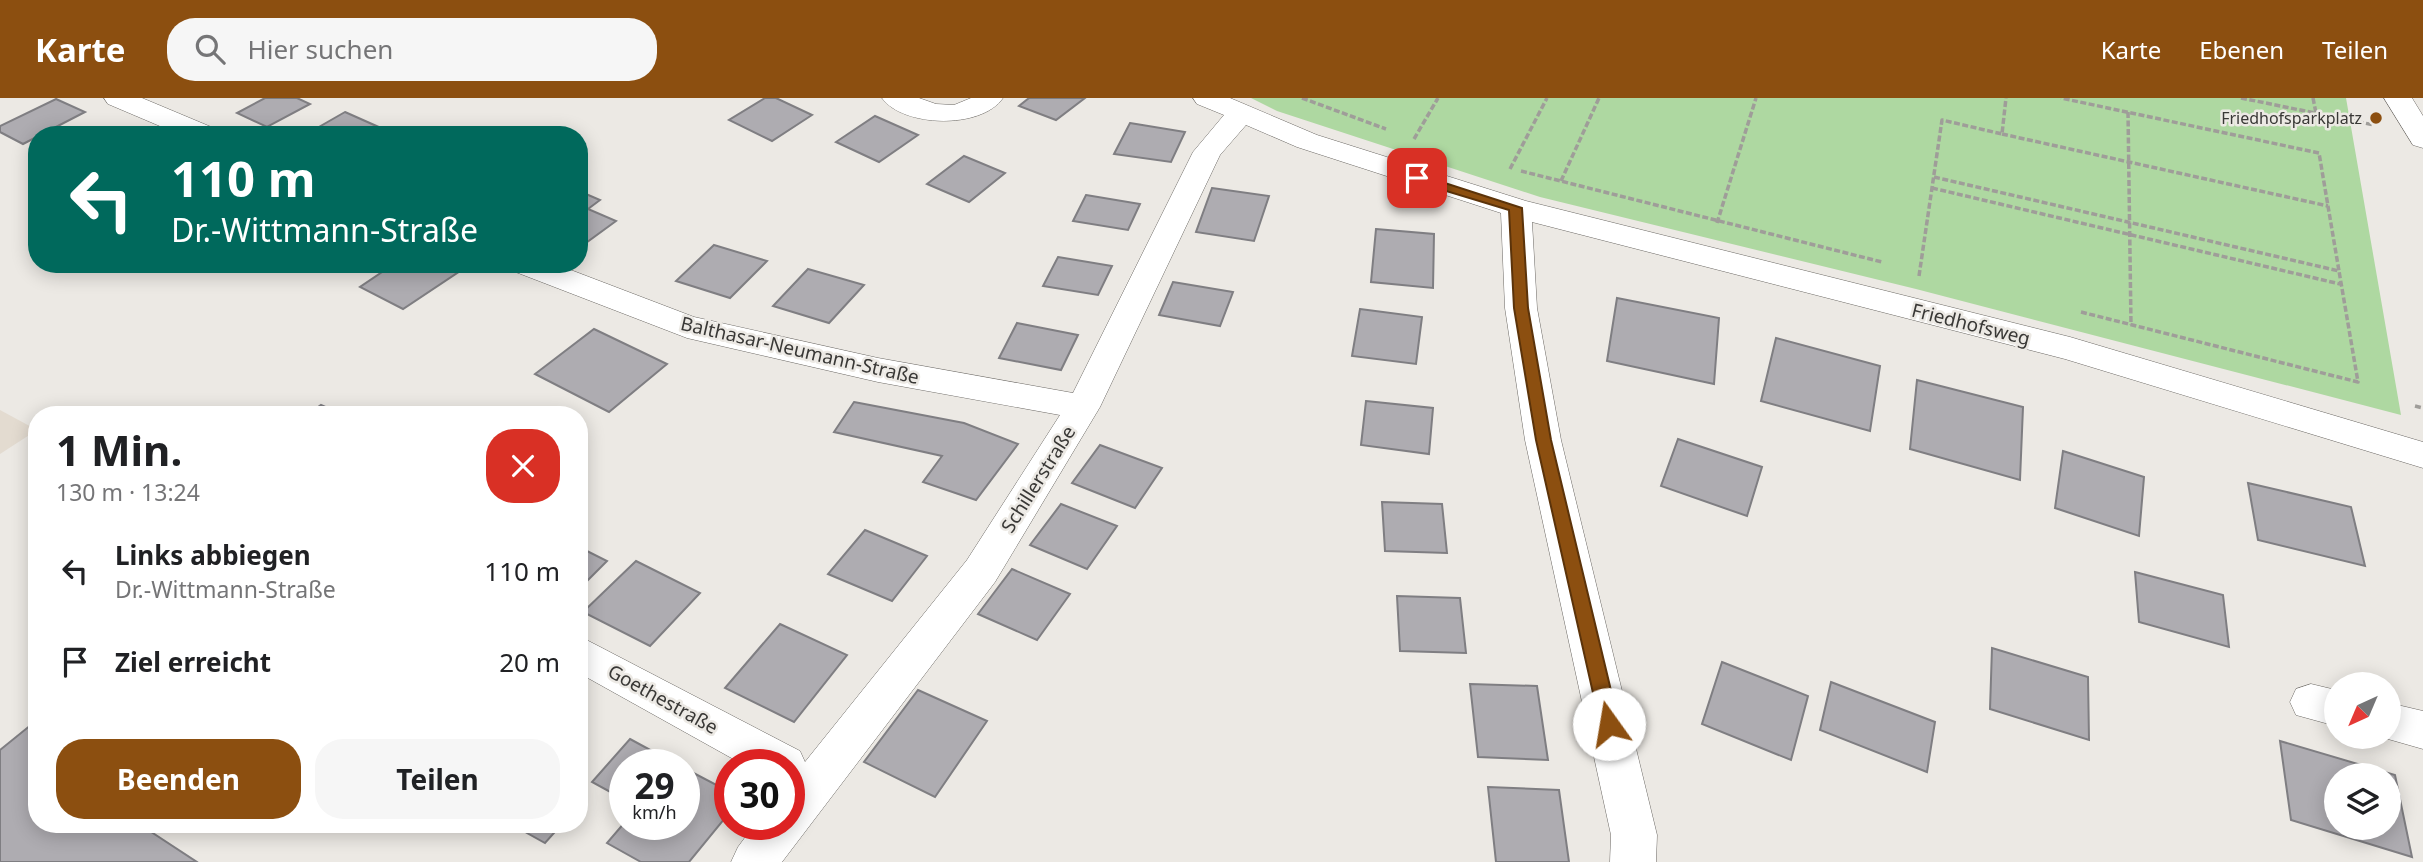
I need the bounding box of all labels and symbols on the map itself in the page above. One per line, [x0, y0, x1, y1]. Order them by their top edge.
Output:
place label: Friedhofsparkplatz [2221, 107, 2362, 129]
marker: Friedhofsparkplatz [2368, 110, 2384, 126]
pin [1387, 148, 1447, 208]
street label: Friedhofsweg [1909, 297, 2033, 351]
street label: Balthasar-Neumann-Straße [678, 310, 922, 390]
street label: Schillerstraße [995, 421, 1081, 537]
street label: Goethestraße [603, 658, 723, 740]
north arrow [2324, 672, 2401, 749]
position arrow [1572, 687, 1646, 761]
speed limit sign: 30 [714, 749, 805, 840]

